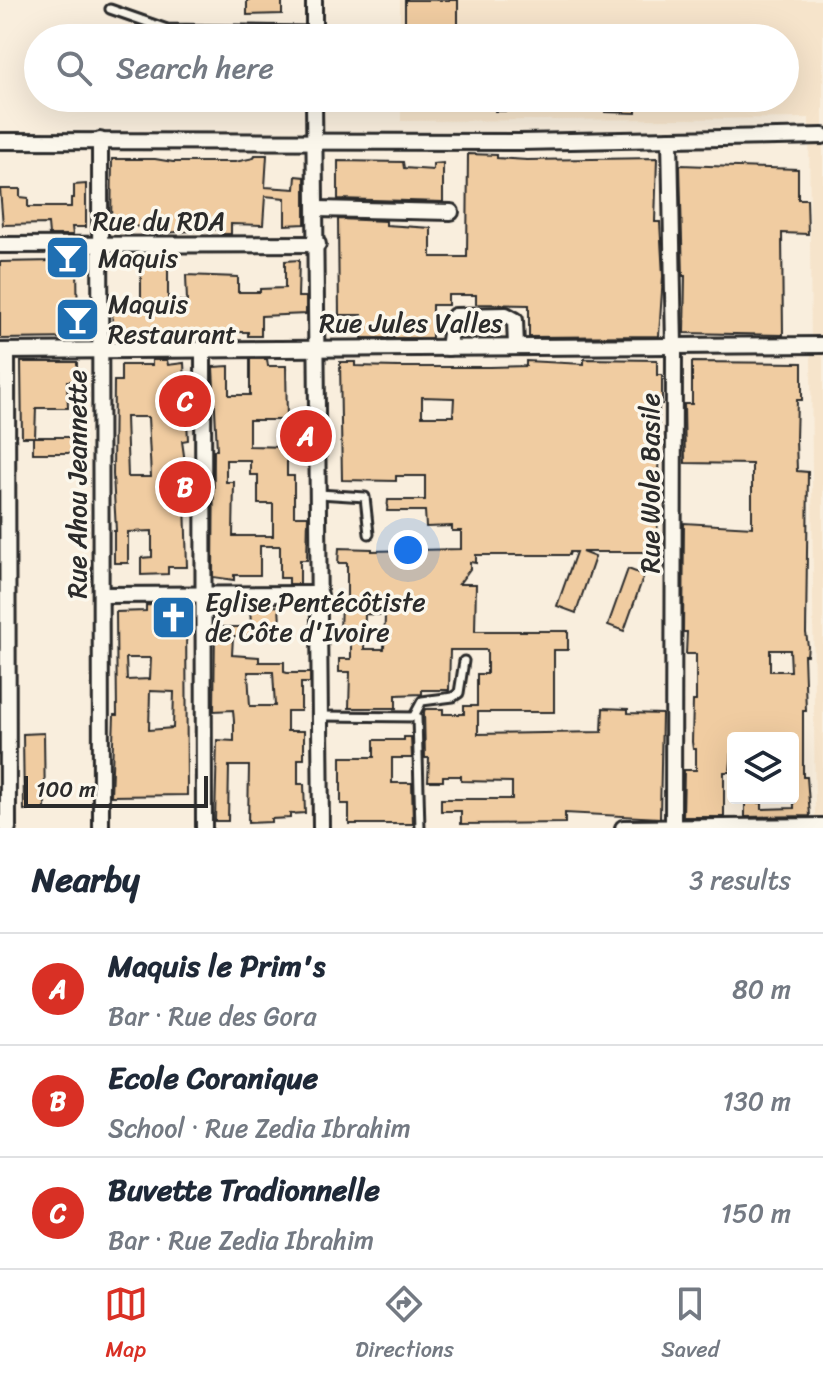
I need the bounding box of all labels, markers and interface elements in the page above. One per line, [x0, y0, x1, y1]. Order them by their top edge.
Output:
search box [24, 24, 799, 112]
text: Search here [116, 41, 274, 95]
icon: search [52, 46, 96, 90]
street label: Rue du RDA [93, 198, 225, 244]
bar icon: Maquis [43, 234, 91, 282]
place label: Maquis [98, 235, 178, 281]
place label: Maquis Restaurant [108, 281, 237, 357]
bar icon: Maquis Restaurant [53, 295, 101, 343]
street label: Rue Jules Valles [319, 300, 503, 346]
street label: Rue Ahou Jeannette [54, 370, 100, 598]
pin: C [159, 371, 211, 431]
street label: Rue Wole Basile [627, 393, 673, 573]
pin: A [280, 406, 332, 466]
pin: B [159, 457, 211, 517]
your location [388, 530, 428, 570]
place label: Eglise Pentécôtiste de Côte d'Ivoire [205, 579, 426, 655]
church icon: Eglise Pentécôtiste de Côte d'Ivoire [150, 593, 198, 641]
map controls [727, 732, 799, 804]
button: layers [727, 732, 799, 804]
text: 100 m [36, 770, 96, 809]
scale bar [24, 772, 208, 808]
text: Nearby [32, 850, 140, 910]
text: 3 results [689, 857, 791, 903]
text: Maquis le Prim's [108, 939, 325, 993]
text: A [49, 966, 67, 1012]
text: 80 m [732, 966, 791, 1012]
text: Bar · Rue des Gora [108, 993, 317, 1039]
text: Ecole Coranique [108, 1051, 318, 1105]
text: B [50, 1078, 66, 1124]
text: 130 m [722, 1078, 791, 1124]
text: School · Rue Zedia Ibrahim [108, 1105, 411, 1151]
text: Buvette Tradionnelle [108, 1163, 380, 1217]
text: C [50, 1190, 66, 1236]
text: 150 m [721, 1190, 791, 1236]
text: Bar · Rue Zedia Ibrahim [108, 1217, 374, 1263]
tab: Map [104, 1282, 148, 1369]
tab: Directions [355, 1282, 454, 1369]
tab: Saved [661, 1282, 719, 1369]

